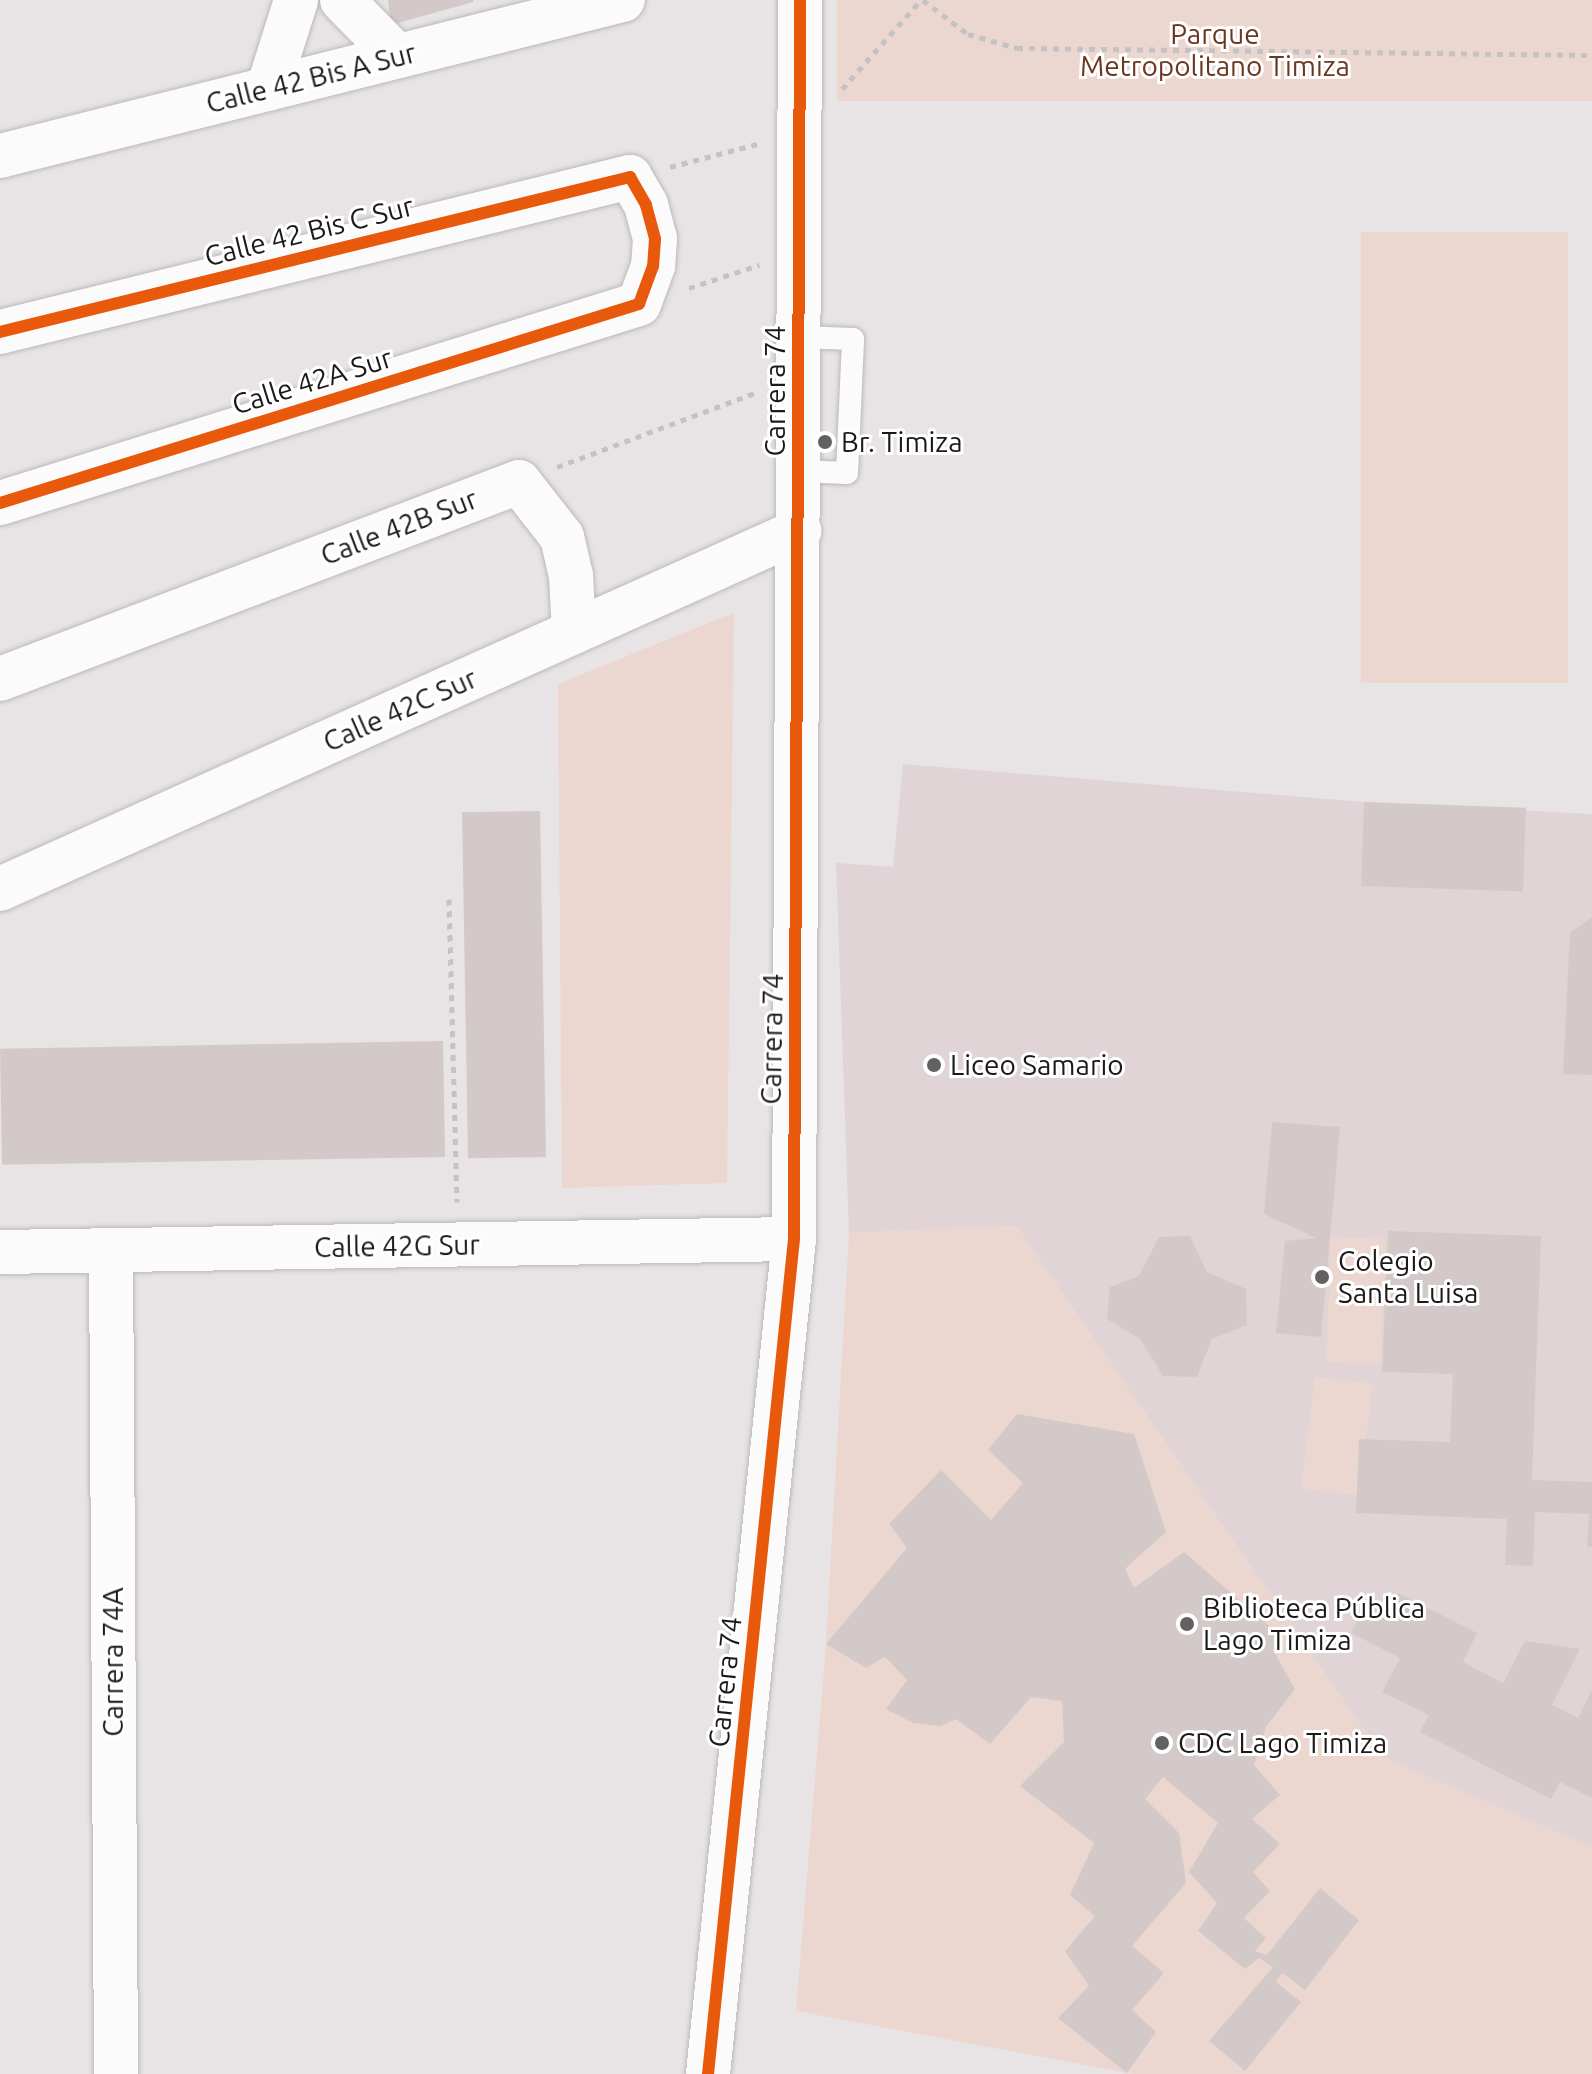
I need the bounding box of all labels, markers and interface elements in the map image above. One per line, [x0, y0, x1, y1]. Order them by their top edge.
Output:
park label: Parque Metropolitano Timiza [1080, 17, 1350, 83]
street label: Calle 42 Bis A Sur [203, 36, 419, 120]
street label: Calle 42 Bis C Sur [201, 189, 417, 273]
street label: Carrera 74 [758, 325, 792, 457]
street label: Calle 42A Sur [228, 341, 396, 421]
place label: Br. Timiza [841, 425, 963, 459]
marker: Br. Timiza [816, 433, 834, 451]
street label: Calle 42B Sur [316, 482, 482, 572]
street label: Calle 42C Sur [318, 661, 482, 759]
street label: Carrera 74 [754, 973, 790, 1105]
place label: Liceo Samario [950, 1048, 1124, 1082]
marker: Liceo Samario [925, 1056, 943, 1074]
street label: Calle 42G Sur [314, 1228, 480, 1264]
place label: Colegio Santa Luisa [1338, 1244, 1478, 1310]
marker: Colegio Santa Luisa [1313, 1268, 1331, 1286]
street label: Carrera 74A [96, 1587, 130, 1737]
place label: Biblioteca Pública Lago Timiza [1203, 1591, 1425, 1657]
street label: Carrera 74 [701, 1615, 749, 1749]
marker: Biblioteca Pública Lago Timiza [1178, 1615, 1196, 1633]
place label: CDC Lago Timiza [1178, 1726, 1387, 1760]
marker: CDC Lago Timiza [1153, 1734, 1171, 1752]

